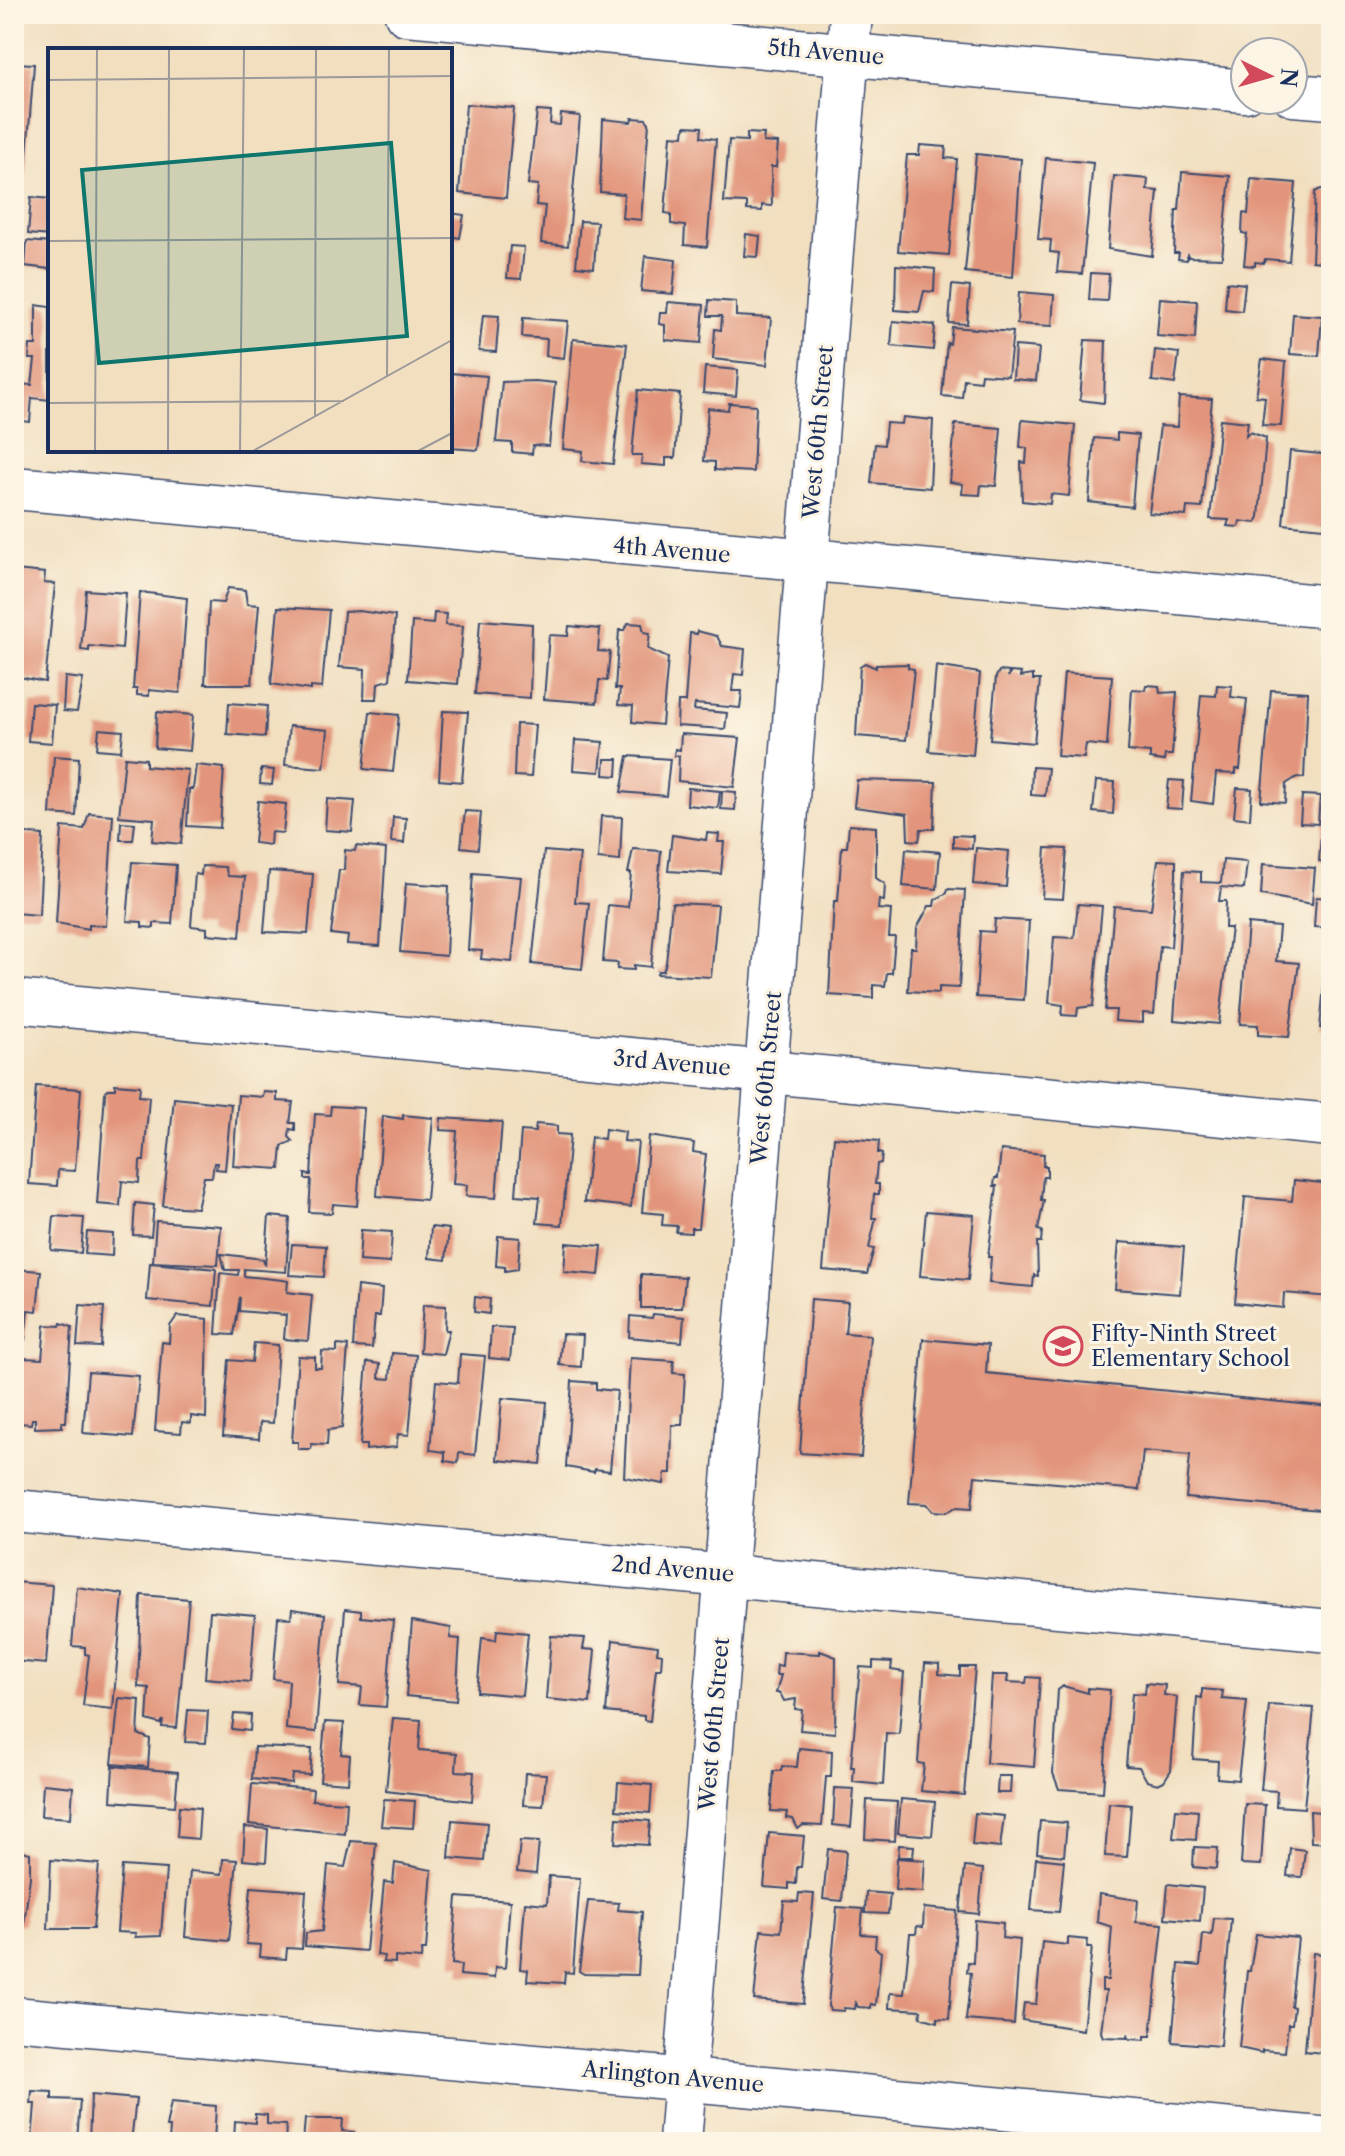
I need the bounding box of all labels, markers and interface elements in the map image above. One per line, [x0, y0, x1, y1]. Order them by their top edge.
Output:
street label: 5th Avenue [767, 33, 885, 71]
north arrow [1229, 36, 1309, 116]
inset map [48, 48, 452, 452]
text: N [1274, 67, 1303, 88]
street label: West 60th Street [797, 344, 839, 521]
street label: 4th Avenue [612, 531, 732, 569]
street label: West 60th Street [745, 990, 787, 1167]
street label: 3rd Avenue [612, 1044, 732, 1082]
place label: Fifty-Ninth Street Elementary School [1091, 1320, 1290, 1372]
school or university icon: Fifty-Ninth Street Elementary School [1042, 1325, 1084, 1367]
street label: 2nd Avenue [611, 1550, 735, 1588]
street label: West 60th Street [693, 1636, 735, 1813]
street label: Arlington Avenue [580, 2056, 765, 2098]

